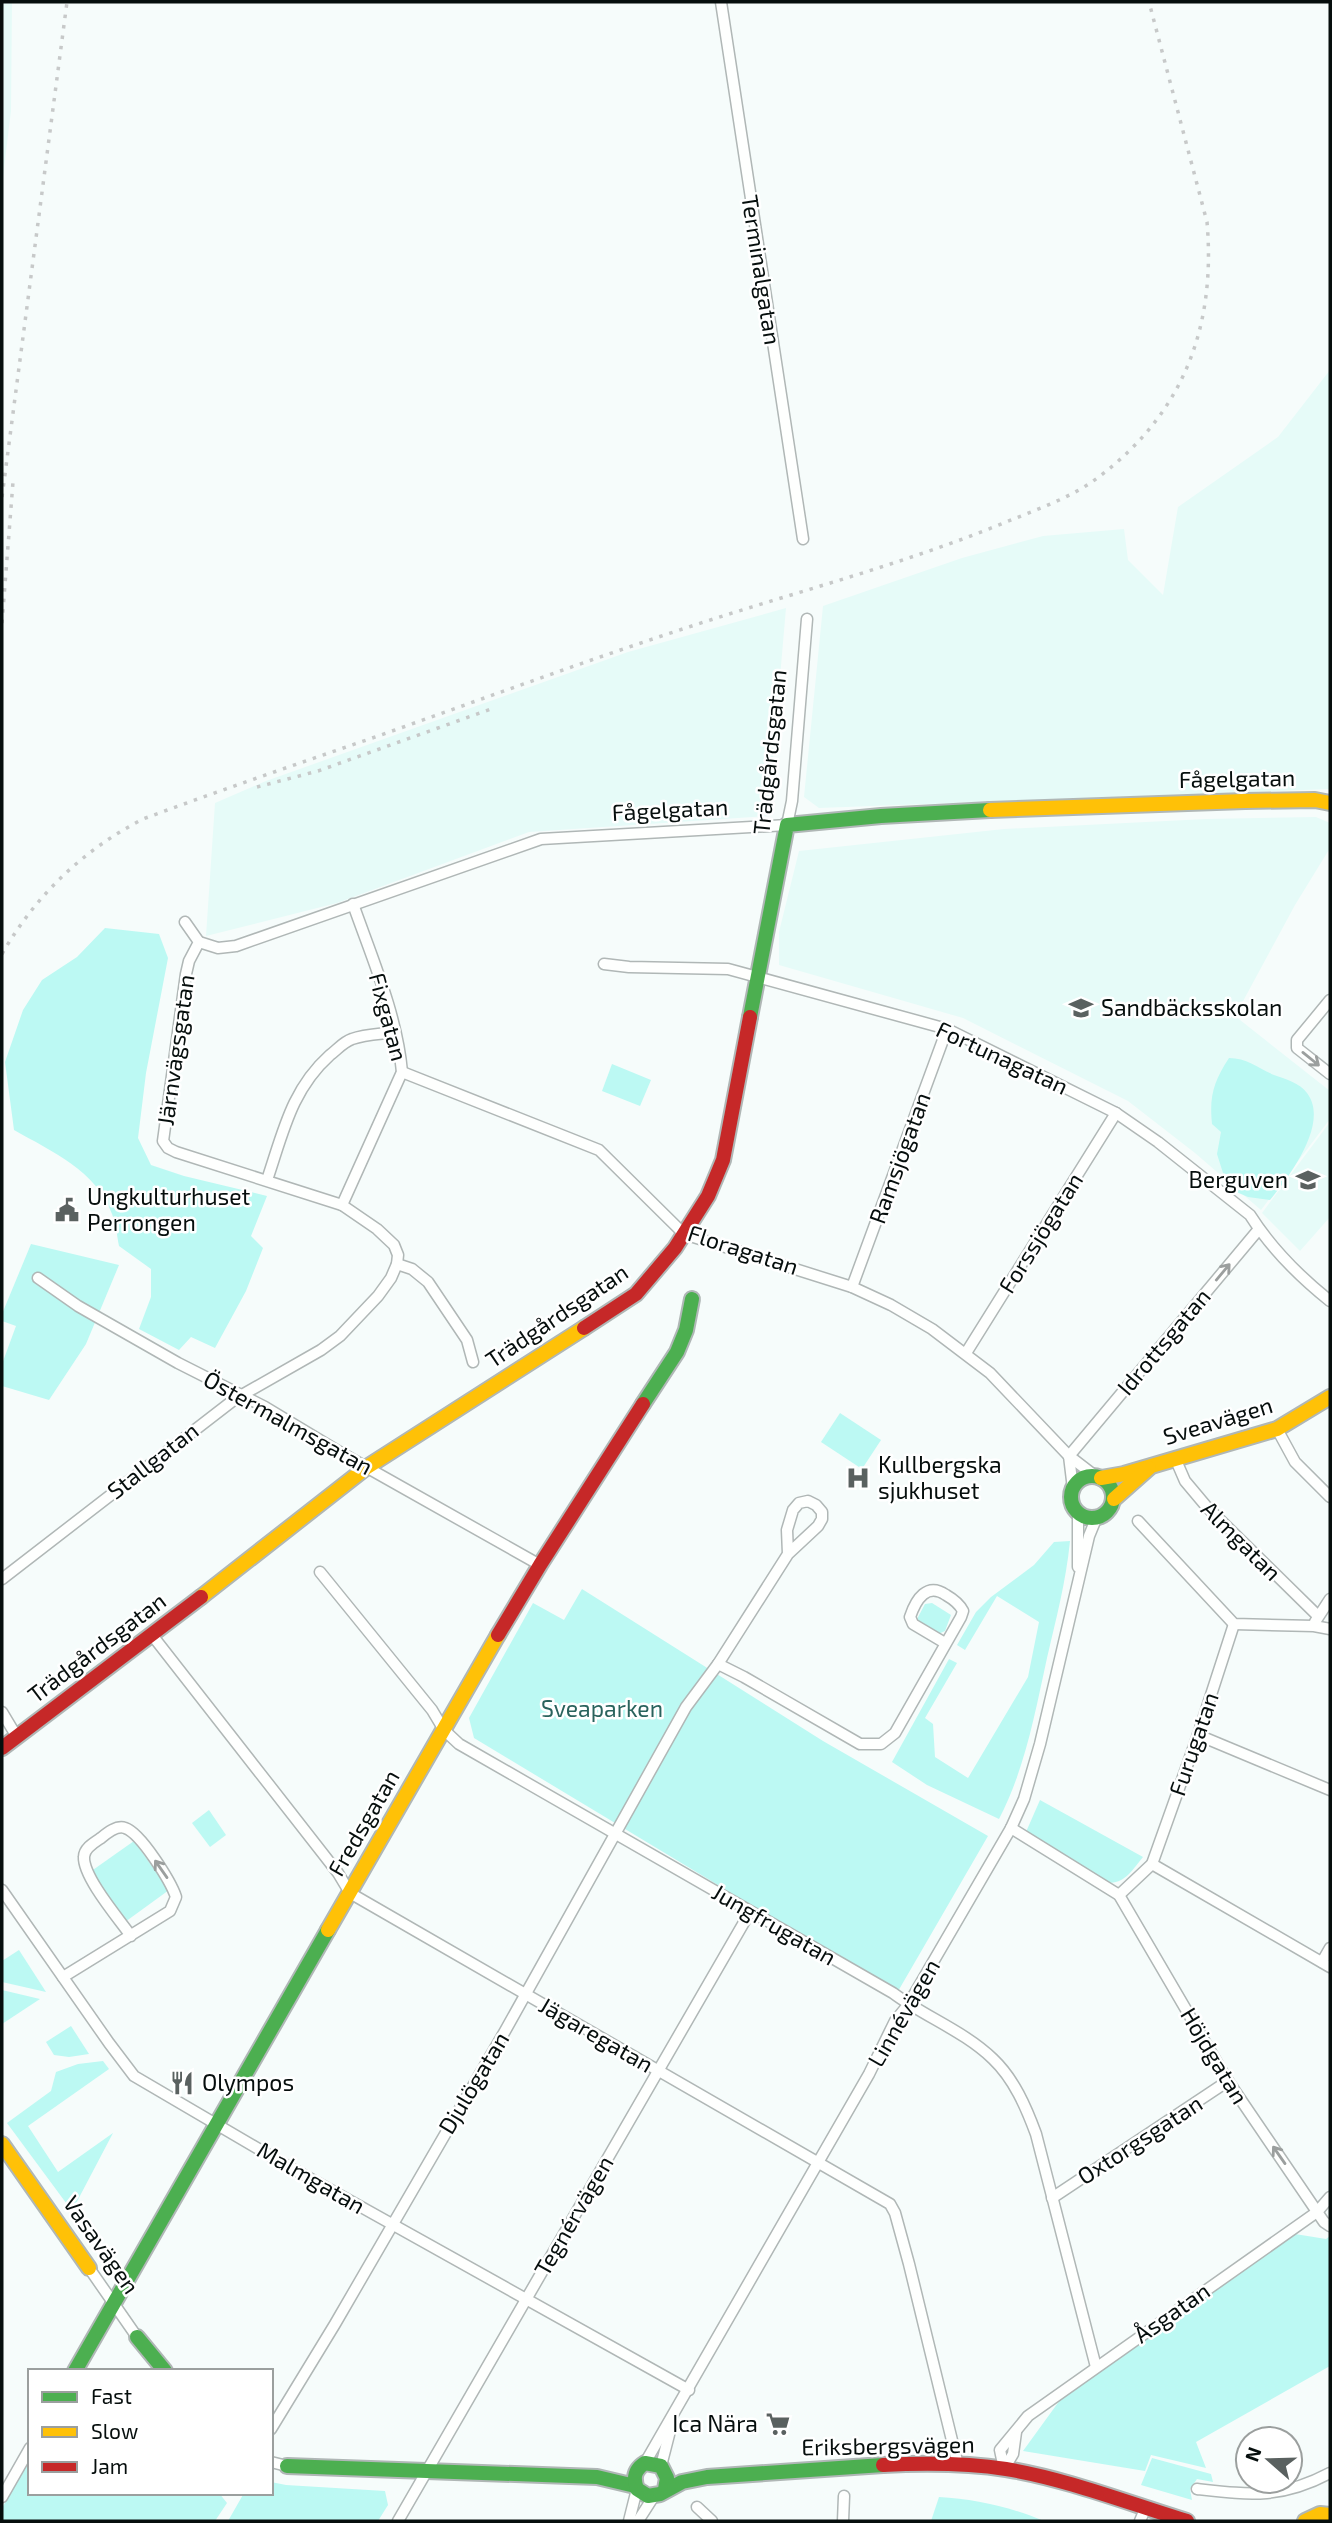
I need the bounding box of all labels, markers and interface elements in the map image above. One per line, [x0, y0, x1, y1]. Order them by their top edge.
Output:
street label: Terminalgatan [736, 193, 788, 347]
street label: Trädgårdsgatan [746, 668, 792, 836]
street label: Fågelgatan [1178, 763, 1295, 793]
street label: Fågelgatan [611, 792, 729, 826]
street label: Fixgatan [364, 969, 414, 1064]
street label: Järnvägsgatan [151, 972, 199, 1127]
place label: Sandbäcksskolan [1101, 993, 1282, 1021]
school or university icon: Sandbäcksskolan [1067, 994, 1095, 1022]
street label: Fortunagatan [932, 1014, 1073, 1100]
one-way arrow [1301, 1051, 1319, 1067]
street label: Ramsjögatan [862, 1088, 936, 1227]
place label: Berguven [1189, 1165, 1288, 1193]
school or university icon: Berguven [1294, 1166, 1322, 1194]
street label: Forssjögatan [992, 1167, 1088, 1298]
place label: Ungkulturhuset Perrongen [87, 1182, 251, 1236]
public building icon: Ungkulturhuset Perrongen [53, 1196, 81, 1224]
street label: Floragatan [685, 1218, 802, 1280]
street label: Trädgårdsgatan [480, 1257, 633, 1373]
one-way arrow [1215, 1263, 1230, 1281]
street label: Idrottsgatan [1111, 1282, 1216, 1400]
street label: Östermalmsgatan [199, 1364, 378, 1480]
street label: Sveavägen [1160, 1390, 1276, 1450]
street label: Stallgatan [101, 1416, 204, 1504]
place label: Kullbergska sjukhuset [878, 1450, 1002, 1504]
hospital icon: Kullbergska sjukhuset [844, 1464, 872, 1492]
street label: Almgatan [1196, 1495, 1287, 1586]
street label: Trädgårdsgatan [22, 1586, 171, 1708]
street label: Furugatan [1162, 1688, 1224, 1799]
park label: Sveaparken [541, 1694, 663, 1722]
street label: Fredsgatan [321, 1764, 405, 1881]
one-way arrow [154, 1860, 168, 1879]
street label: Jungfrugatan [708, 1877, 841, 1971]
street label: Linnévägen [861, 1954, 945, 2071]
street label: Jägaregatan [534, 1990, 659, 2078]
street label: Höjdgatan [1175, 2002, 1255, 2109]
street label: Djulögatan [432, 2026, 515, 2139]
place label: Olympos [202, 2068, 294, 2096]
restaurant icon: Olympos [168, 2069, 196, 2097]
street label: Oxtorgsgatan [1072, 2088, 1207, 2190]
street label: Malmgatan [253, 2135, 370, 2219]
one-way arrow [1272, 2146, 1286, 2165]
street label: Tegnérvägen [527, 2150, 619, 2281]
street label: Vasavägen [58, 2190, 146, 2299]
street label: Åsgatan [1128, 2276, 1215, 2348]
legend [28, 2369, 273, 2495]
text: Fast [91, 2383, 132, 2408]
place label: Ica Nära [672, 2409, 758, 2437]
supermarket icon: Ica Nära [764, 2410, 792, 2438]
text: Slow [91, 2418, 138, 2443]
north arrow [1234, 2425, 1304, 2495]
street label: Eriksbergsvägen [801, 2429, 975, 2461]
text: N [1239, 2444, 1266, 2464]
text: Jam [91, 2453, 128, 2478]

